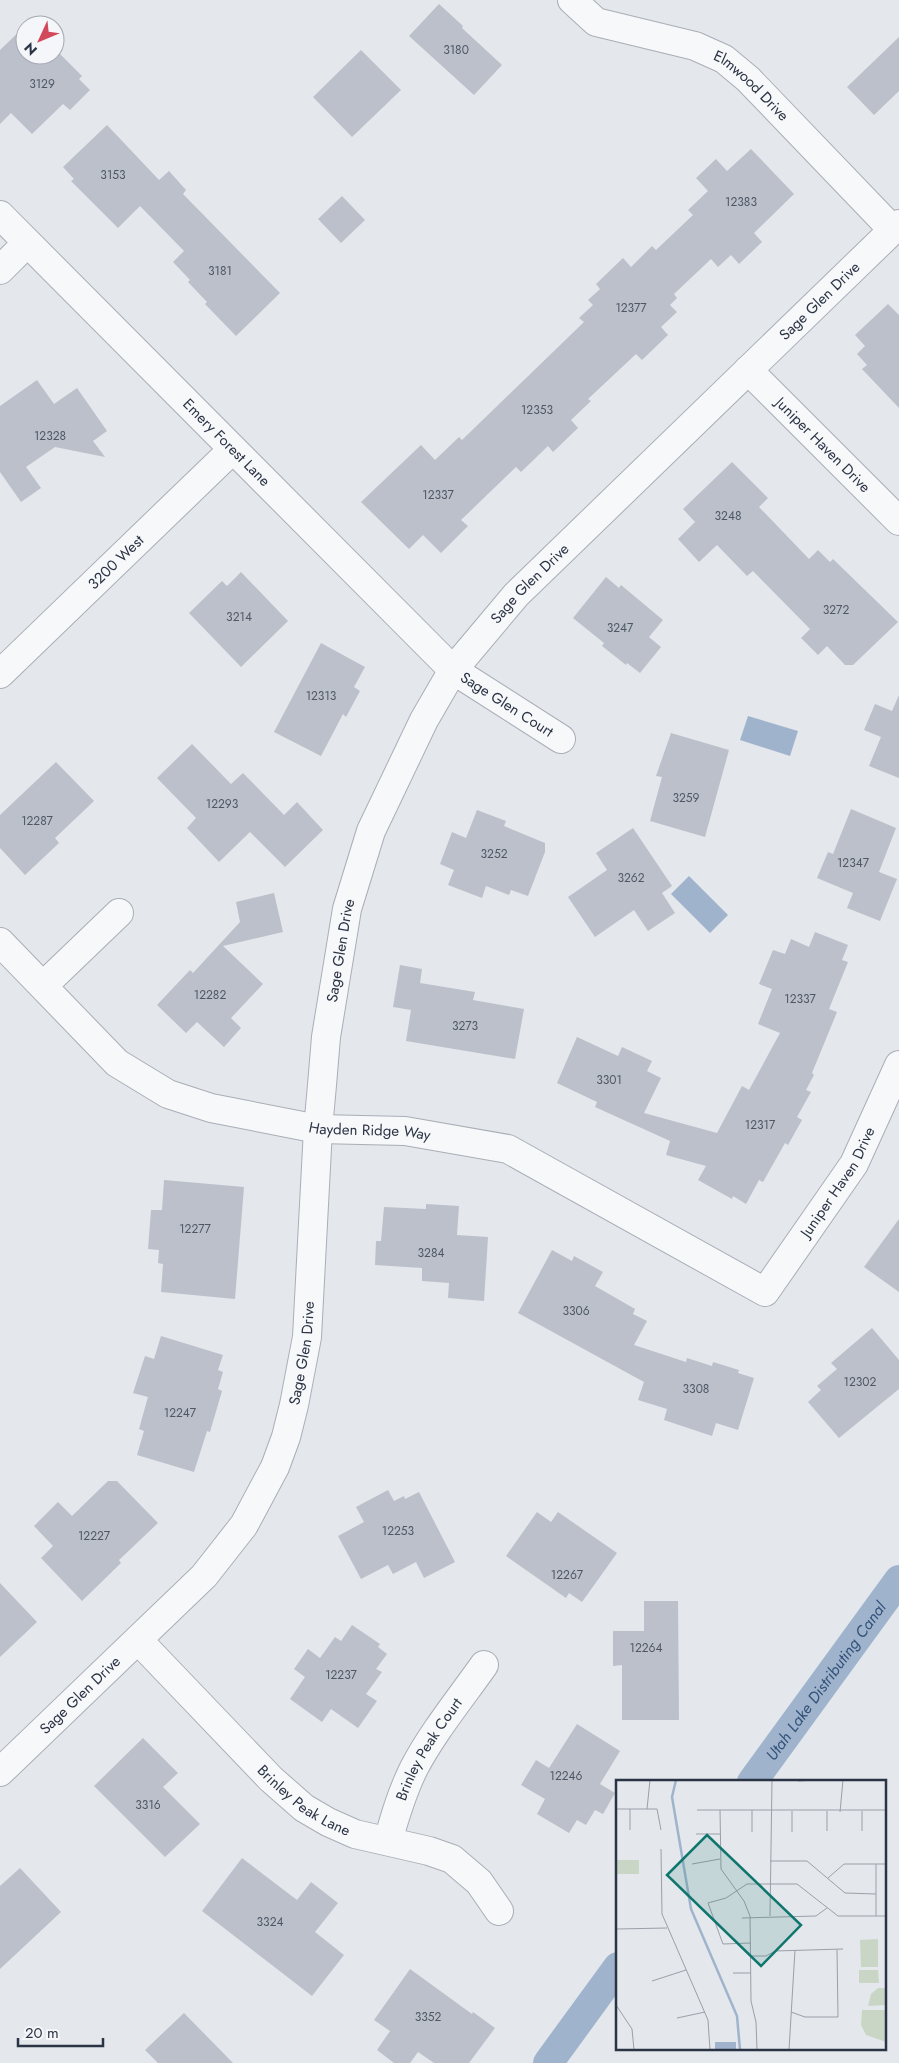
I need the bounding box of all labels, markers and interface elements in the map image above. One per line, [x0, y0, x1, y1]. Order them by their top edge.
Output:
north arrow [15, 15, 65, 65]
text: N [20, 38, 42, 60]
house number: 3180 [443, 41, 469, 59]
street label: Elmwood Drive [710, 45, 794, 126]
house number: 3129 [29, 75, 55, 93]
house number: 3153 [100, 166, 126, 184]
house number: 12383 [725, 193, 757, 211]
street label: Sage Glen Drive [774, 256, 865, 345]
house number: 3181 [208, 262, 232, 280]
house number: 12377 [615, 299, 647, 317]
street label: Juniper Haven Drive [769, 391, 876, 498]
street label: Emery Forest Lane [178, 394, 275, 492]
house number: 12353 [521, 401, 553, 419]
house number: 12328 [34, 427, 66, 445]
house number: 12337 [422, 486, 454, 504]
house number: 3248 [715, 507, 741, 525]
street label: 3200 West [83, 530, 149, 595]
street label: Sage Glen Drive [485, 538, 574, 629]
house number: 3272 [823, 601, 849, 619]
house number: 3214 [226, 608, 252, 626]
house number: 3247 [607, 619, 634, 637]
street label: Sage Glen Court [456, 666, 558, 743]
house number: 12313 [306, 687, 337, 705]
house number: 3259 [672, 789, 700, 807]
house number: 12293 [206, 795, 239, 813]
house number: 12287 [21, 812, 54, 830]
house number: 3252 [481, 845, 508, 863]
house number: 12347 [837, 854, 870, 872]
house number: 3262 [617, 869, 645, 887]
street label: Sage Glen Drive [321, 896, 361, 1004]
house number: 12282 [194, 986, 226, 1004]
house number: 12337 [784, 990, 816, 1008]
house number: 3273 [452, 1017, 479, 1035]
house number: 3301 [596, 1071, 622, 1089]
street label: Hayden Ridge Way [307, 1116, 433, 1146]
house number: 12317 [745, 1116, 776, 1134]
street label: Juniper Haven Drive [794, 1123, 881, 1244]
house number: 12277 [179, 1220, 212, 1238]
house number: 3284 [418, 1244, 444, 1262]
street label: Sage Glen Drive [283, 1300, 320, 1407]
house number: 3306 [562, 1302, 590, 1320]
house number: 12302 [844, 1373, 877, 1391]
house number: 3308 [683, 1380, 709, 1398]
house number: 12247 [164, 1404, 197, 1422]
house number: 12253 [382, 1522, 415, 1540]
house number: 12227 [78, 1527, 111, 1545]
house number: 12267 [551, 1566, 584, 1584]
water label: Utah Lake Distributing Canal [760, 1596, 892, 1765]
house number: 12264 [630, 1639, 662, 1657]
street label: Sage Glen Drive [35, 1651, 126, 1739]
house number: 12237 [325, 1666, 358, 1684]
street label: Brinley Peak Court [390, 1693, 468, 1804]
street label: Brinley Peak Lane [252, 1760, 354, 1842]
house number: 12246 [550, 1767, 583, 1785]
inset map [616, 1780, 886, 2050]
house number: 3316 [135, 1796, 161, 1814]
house number: 3324 [257, 1913, 283, 1931]
house number: 3352 [415, 2008, 442, 2026]
scale bar [18, 2016, 102, 2048]
text: 20 m [25, 2022, 59, 2044]

